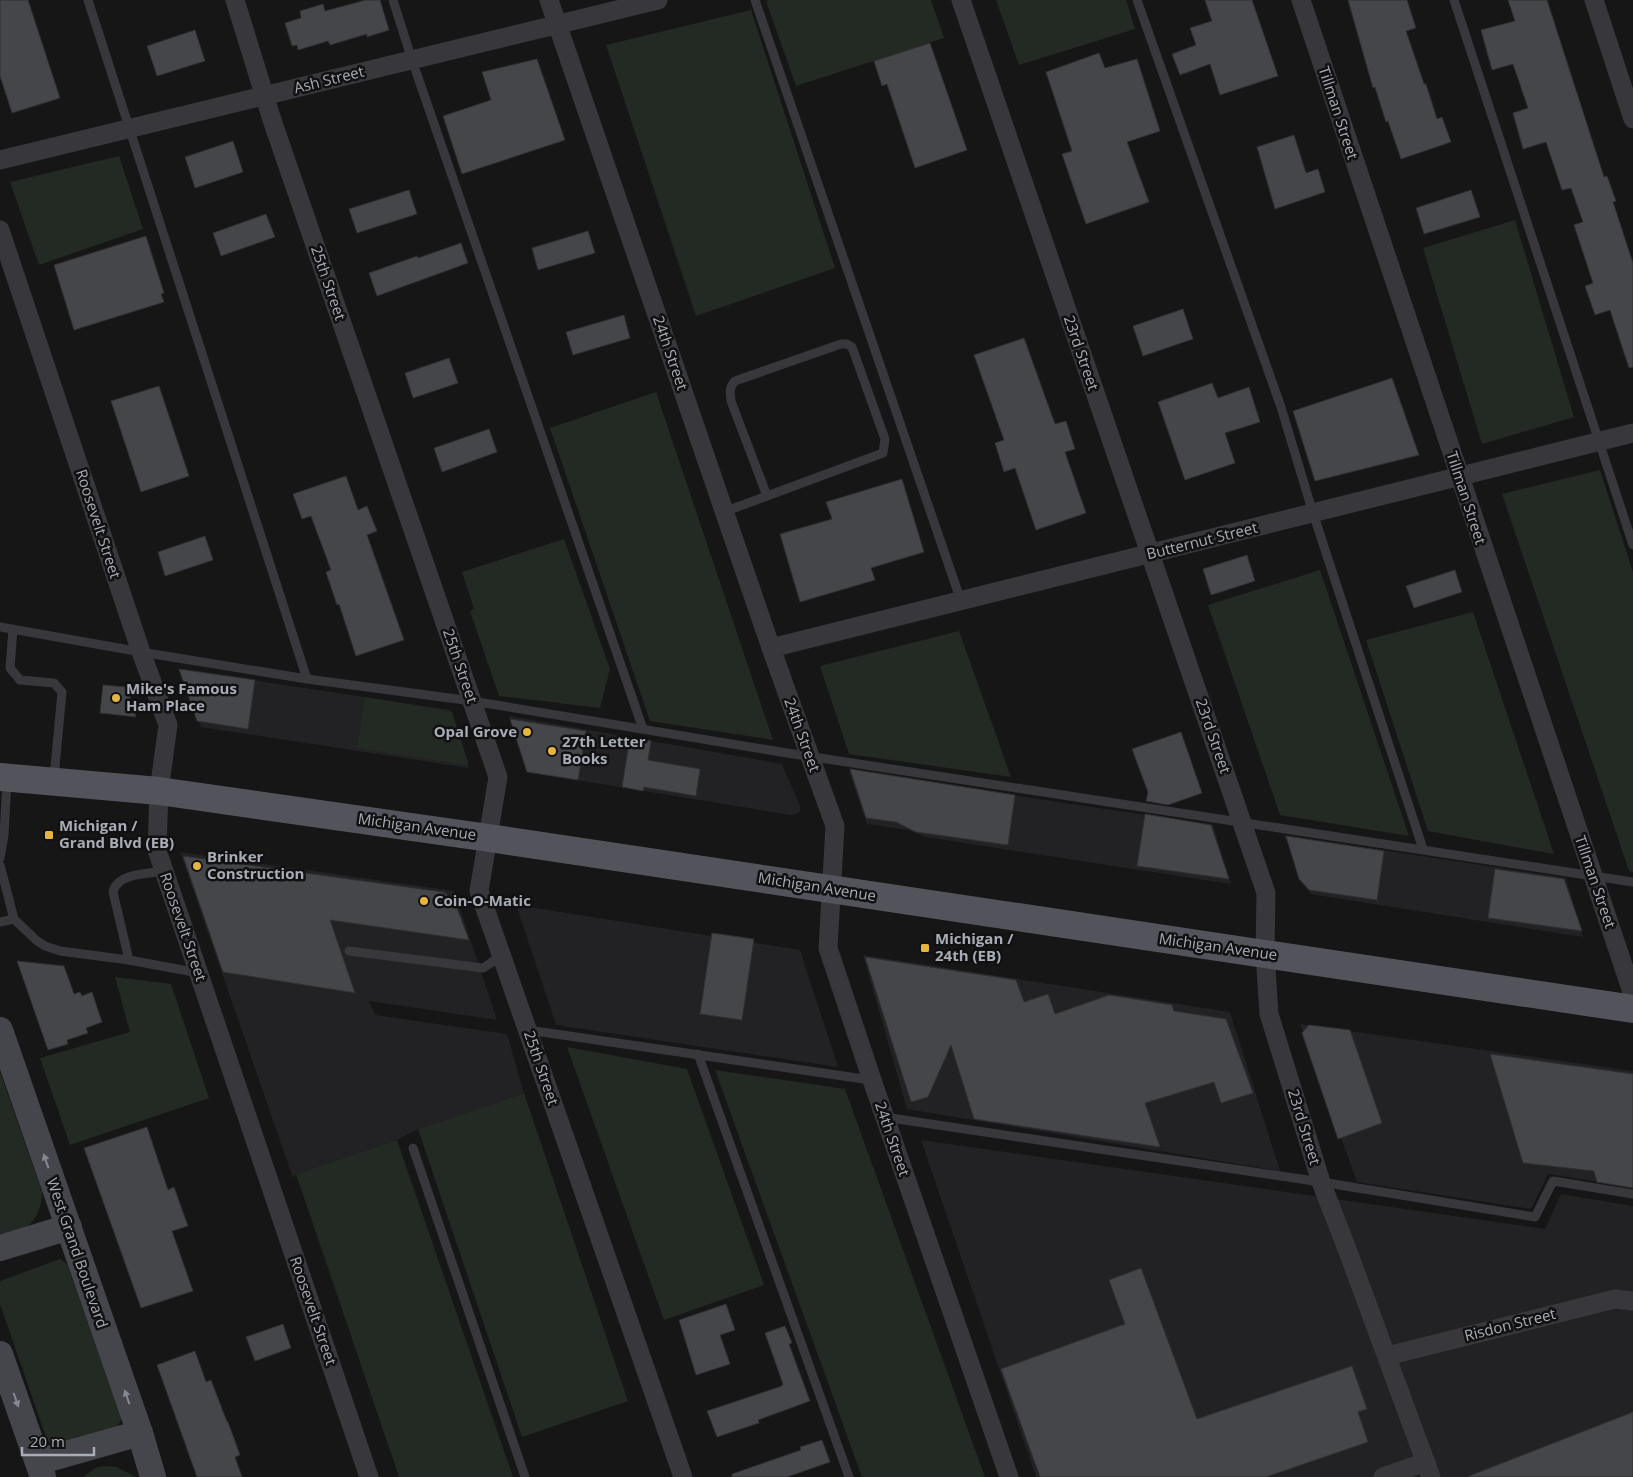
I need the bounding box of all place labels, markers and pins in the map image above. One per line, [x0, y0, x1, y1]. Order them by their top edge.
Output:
place label: Mike's Famous Ham Place [126, 678, 237, 715]
marker: Mike's Famous Ham Place [110, 692, 122, 704]
place label: Opal Grove [434, 721, 517, 741]
marker: Opal Grove [521, 726, 533, 738]
place label: 27th Letter Books [562, 731, 646, 768]
marker: 27th Letter Books [546, 745, 558, 757]
place label: Michigan / Grand Blvd (EB) [59, 815, 174, 852]
marker: Michigan / Grand Blvd (EB) [43, 829, 55, 841]
place label: Brinker Construction [207, 846, 304, 883]
marker: Brinker Construction [191, 860, 203, 872]
place label: Coin-O-Matic [434, 890, 531, 910]
marker: Coin-O-Matic [418, 895, 430, 907]
place label: Michigan / 24th (EB) [935, 928, 1014, 965]
marker: Michigan / 24th (EB) [919, 942, 931, 954]

